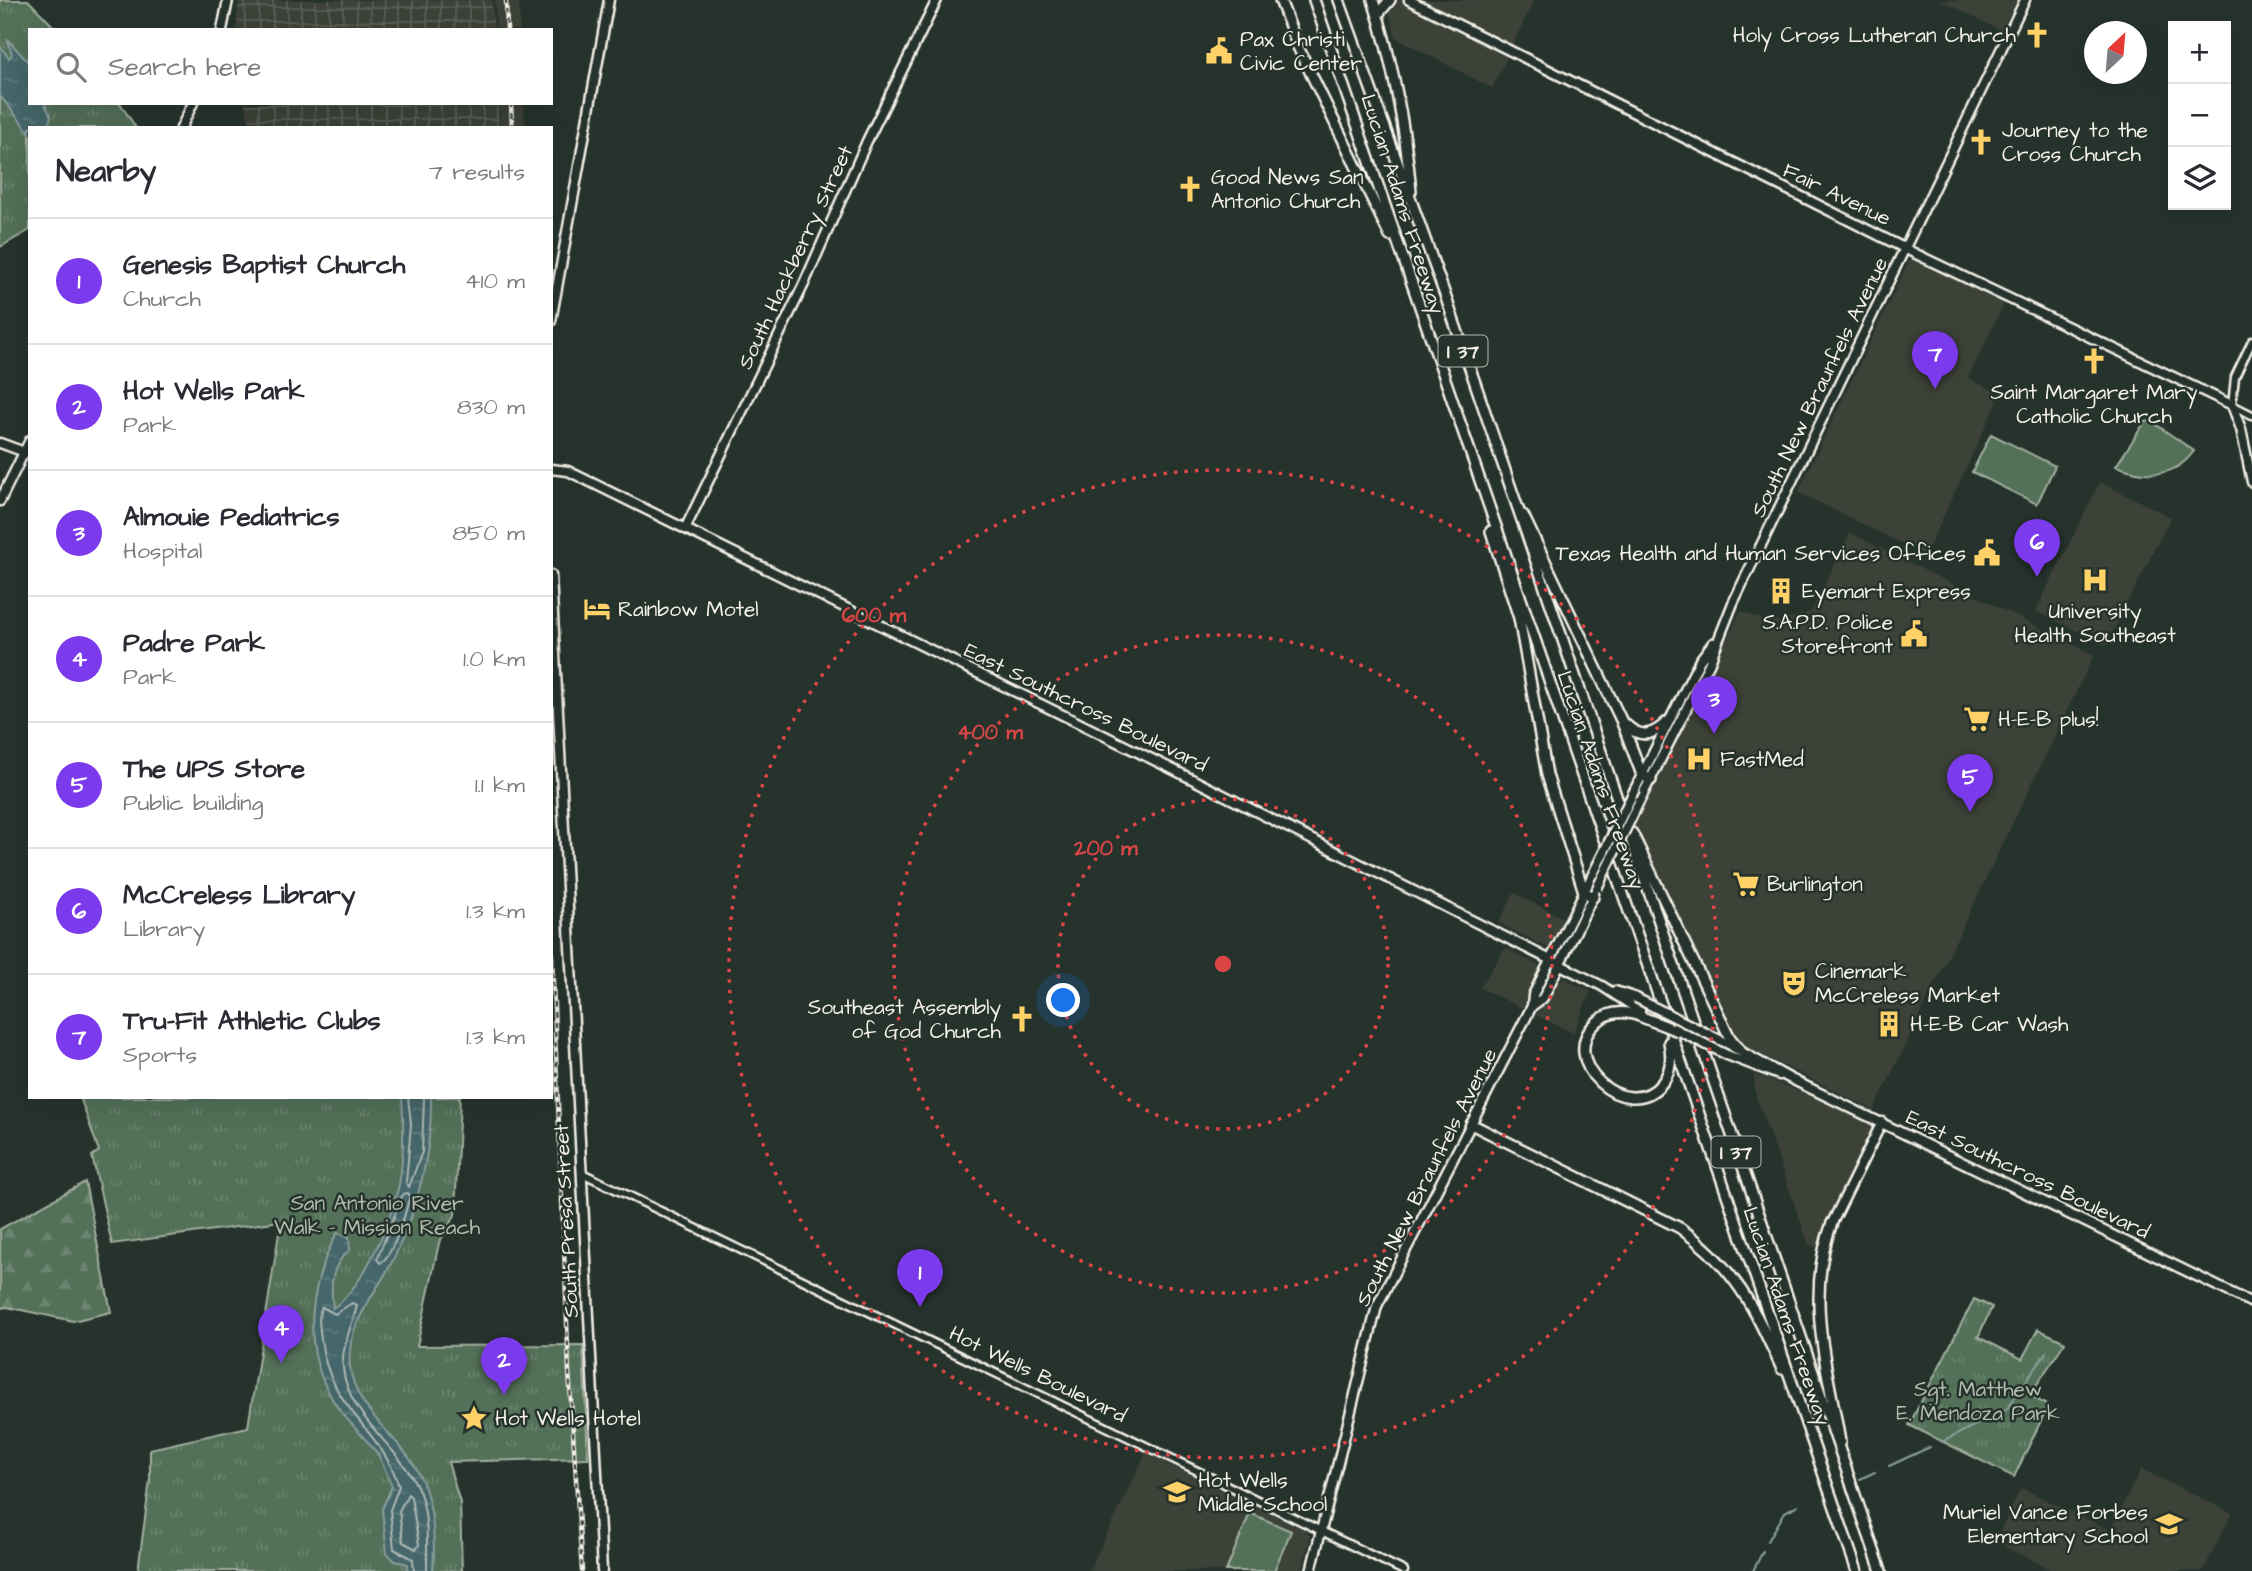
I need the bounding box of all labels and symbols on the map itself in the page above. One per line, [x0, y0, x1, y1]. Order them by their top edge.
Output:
church icon: Holy Cross Lutheran Church [2022, 20, 2052, 50]
place label: Holy Cross Lutheran Church [1733, 21, 2017, 52]
north arrow [2084, 21, 2147, 84]
place label: Pax Christi Civic Center [1240, 25, 1362, 78]
public building icon: Pax Christi Civic Center [1204, 36, 1234, 66]
street label: Lucian Adams Freeway [1351, 91, 1452, 319]
place label: Journey to the Cross Church [2002, 116, 2148, 169]
church icon: Journey to the Cross Church [1966, 127, 1996, 157]
street label: South Hackberry Street [731, 140, 862, 375]
street label: Fair Avenue [1778, 156, 1896, 233]
place label: Good News San Antonio Church [1211, 163, 1363, 216]
church icon: Good News San Antonio Church [1175, 174, 1205, 204]
street label: South New Braunfels Avenue [1744, 252, 1895, 522]
pin: 7 [1912, 331, 1958, 389]
road number: I 37 [1438, 336, 1488, 366]
church icon: Saint Margaret Mary Catholic Church [2079, 346, 2109, 376]
place label: Saint Margaret Mary Catholic Church [1991, 378, 2198, 431]
pin: 6 [2014, 519, 2060, 577]
public building icon: Texas Health and Human Services Offices [1972, 538, 2002, 568]
place label: Texas Health and Human Services Offices [1556, 539, 1966, 568]
hospital icon: University Health Southeast [2080, 565, 2110, 595]
building icon: Eyemart Express [1766, 576, 1796, 606]
place label: Eyemart Express [1802, 577, 1971, 608]
hotel icon: Rainbow Motel [582, 594, 612, 624]
place label: Rainbow Motel [618, 595, 759, 624]
place label: University Health Southeast [2014, 597, 2176, 650]
text: 600 m [842, 601, 907, 630]
place label: S.A.P.D. Police Storefront [1762, 608, 1894, 661]
public building icon: S.A.P.D. Police Storefront [1899, 619, 1929, 649]
street label: East Southcross Boulevard [959, 636, 1213, 779]
street label: Lucian Adams Freeway [1548, 667, 1652, 894]
pin: 3 [1691, 676, 1737, 734]
supermarket icon: H-E-B plus! [1962, 704, 1992, 734]
place label: H-E-B plus! [1998, 705, 2099, 735]
text: 400 m [957, 718, 1023, 747]
hospital icon: FastMed [1684, 744, 1714, 774]
place label: FastMed [1720, 745, 1804, 774]
pin: 5 [1947, 754, 1993, 812]
text: 200 m [1073, 834, 1138, 863]
supermarket icon: Burlington [1731, 869, 1761, 899]
place label: Burlington [1767, 870, 1863, 901]
centre of rings [1211, 952, 1235, 976]
place label: Cinemark McCreless Market [1815, 957, 2001, 1010]
theatre icon: Cinemark McCreless Market [1779, 968, 1809, 998]
your location [1046, 983, 1080, 1017]
place label: Southeast Assembly of God Church [808, 993, 1002, 1046]
church icon: Southeast Assembly of God Church [1007, 1004, 1037, 1034]
building icon: H-E-B Car Wash [1874, 1009, 1904, 1039]
place label: H-E-B Car Wash [1910, 1010, 2069, 1039]
street label: South New Braunfels Avenue [1349, 1043, 1504, 1311]
street label: East Southcross Boulevard [1901, 1103, 2155, 1246]
street label: South Presa Street [547, 1123, 586, 1319]
road number: I 37 [1712, 1136, 1760, 1168]
park label: San Antonio River Walk - Mission Reach [274, 1189, 481, 1242]
street label: Lucian Adams Freeway [1734, 1203, 1838, 1430]
pin: 1 [897, 1249, 943, 1307]
pin: 4 [258, 1305, 304, 1363]
street label: Hot Wells Boulevard [944, 1319, 1132, 1430]
pin: 2 [481, 1337, 527, 1395]
park label: Sgt. Matthew E. Mendoza Park [1896, 1375, 2060, 1428]
place icon: Hot Wells Hotel [459, 1403, 489, 1433]
place label: Hot Wells Hotel [495, 1404, 641, 1433]
place label: Hot Wells Middle School [1198, 1466, 1327, 1519]
school or university icon: Hot Wells Middle School [1162, 1477, 1192, 1507]
place label: Muriel Vance Forbes Elementary School [1943, 1498, 2148, 1553]
school or university icon: Muriel Vance Forbes Elementary School [2154, 1509, 2184, 1539]

